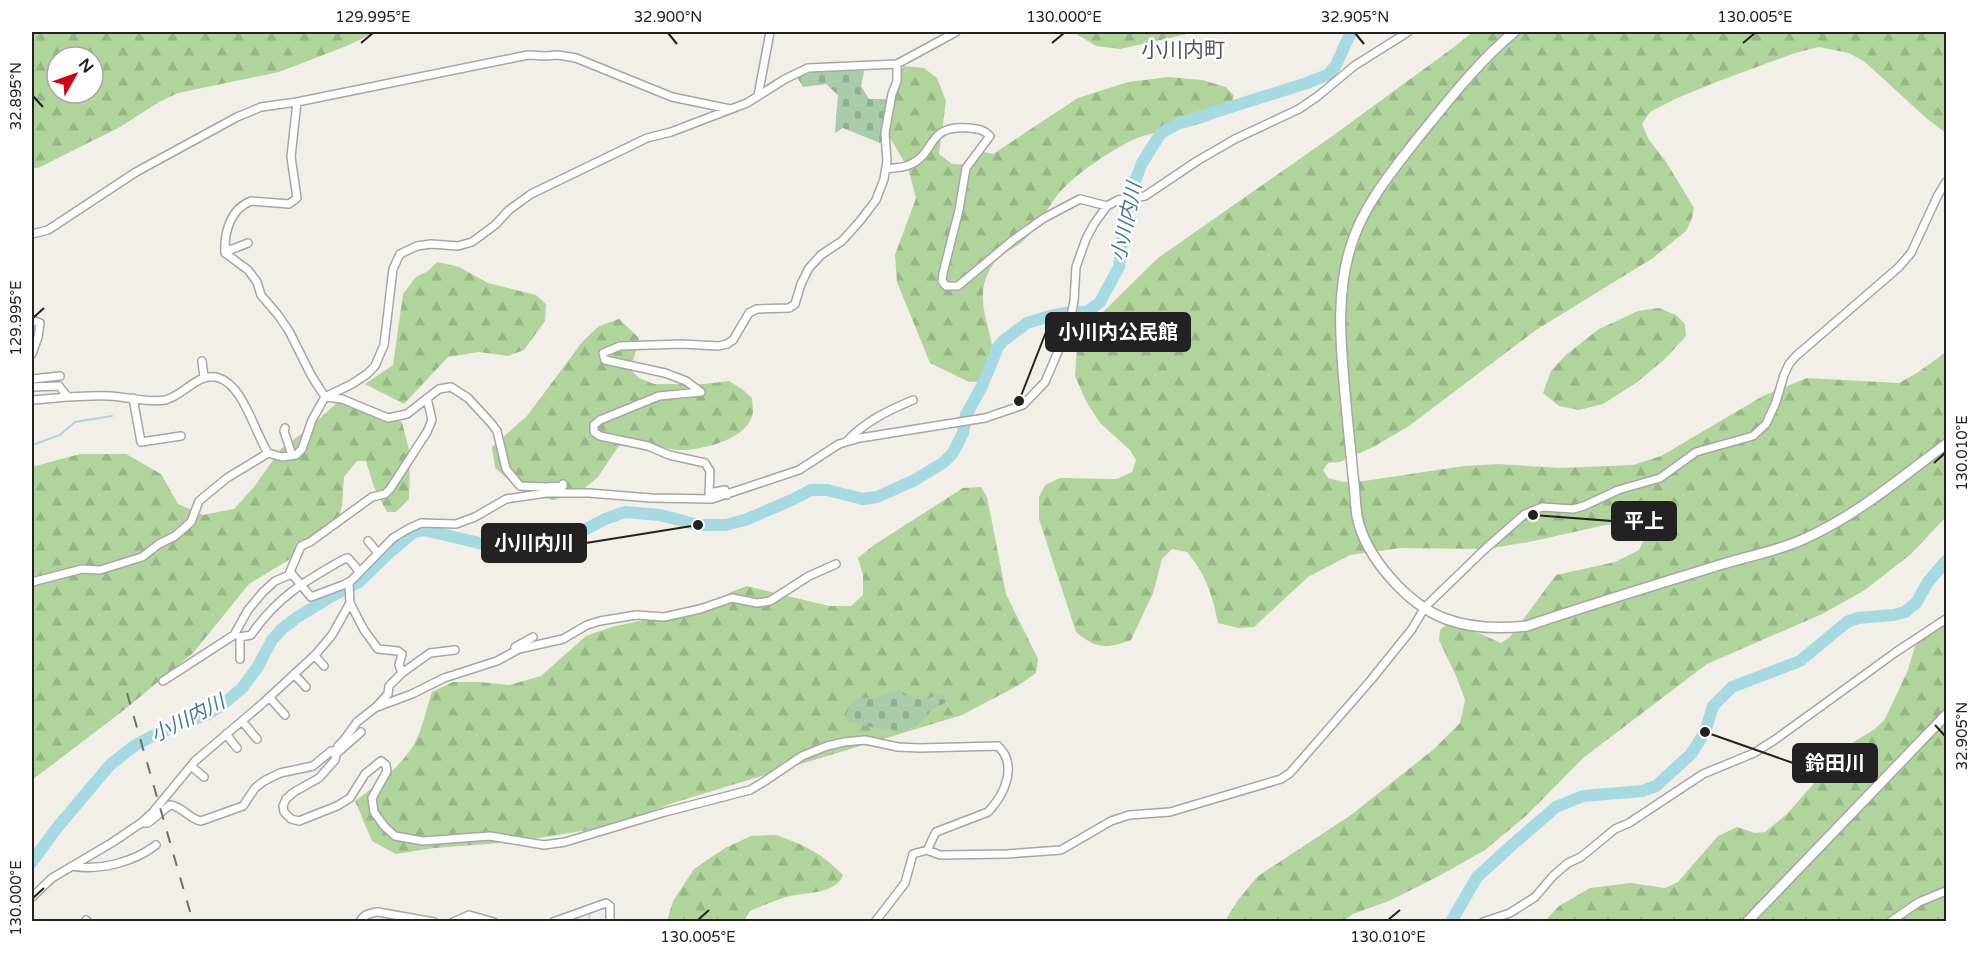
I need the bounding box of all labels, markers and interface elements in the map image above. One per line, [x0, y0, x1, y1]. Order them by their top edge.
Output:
text: 129.995°E [335, 8, 411, 26]
text: 32.900°N [634, 8, 702, 26]
text: 130.000°E [1026, 8, 1102, 26]
text: 32.905°N [1321, 8, 1389, 26]
text: 130.005°E [1717, 8, 1793, 26]
district label: 小川内町 [1141, 38, 1225, 63]
north arrow [45, 45, 105, 105]
text: N [74, 55, 98, 77]
text: 32.895°N [7, 62, 25, 130]
water label: 小川内川 [1107, 178, 1147, 264]
text: 129.995°E [7, 280, 25, 356]
callout: 小川内公民館 [1046, 313, 1190, 351]
text: 小川内公民館 [1058, 321, 1178, 345]
text: 130.010°E [1953, 415, 1971, 491]
callout: 平上 [1612, 502, 1676, 540]
text: 平上 [1624, 510, 1664, 534]
callout: 小川内川 [482, 524, 586, 562]
text: 小川内川 [494, 532, 574, 556]
water label: 小川内川 [147, 689, 231, 748]
text: 32.905°N [1953, 702, 1971, 770]
callout: 鈴田川 [1793, 744, 1877, 782]
text: 鈴田川 [1805, 752, 1865, 776]
text: 130.000°E [7, 860, 25, 936]
text: 130.005°E [660, 928, 736, 946]
text: 130.010°E [1350, 928, 1426, 946]

